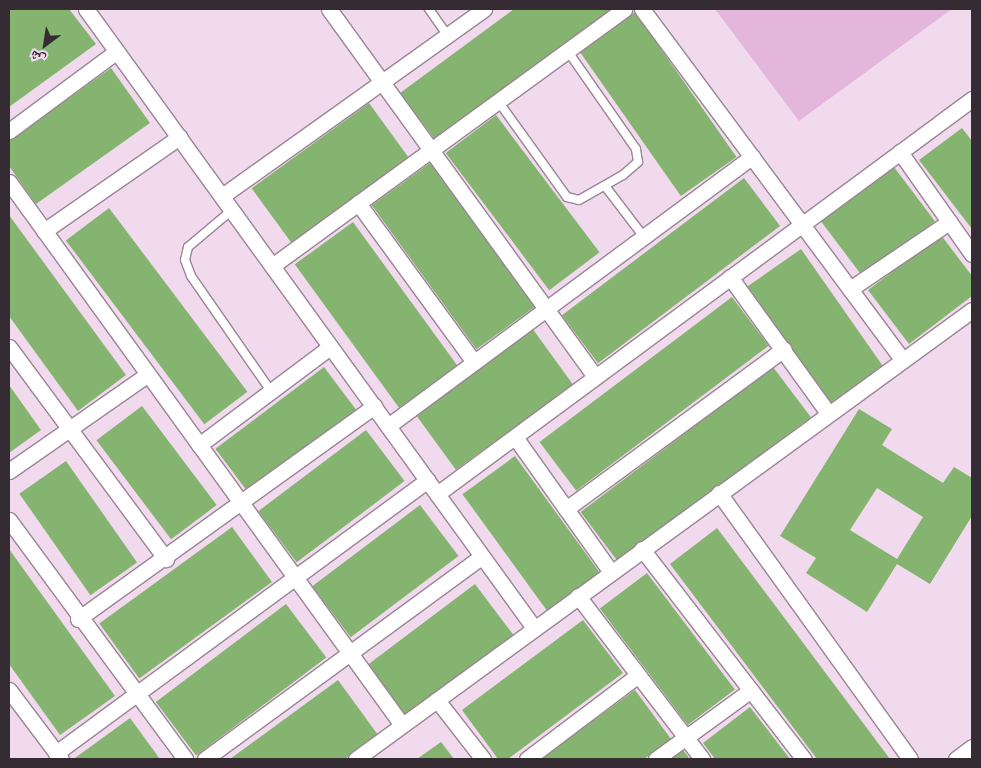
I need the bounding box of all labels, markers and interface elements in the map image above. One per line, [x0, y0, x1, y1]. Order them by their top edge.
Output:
north arrow [20, 20, 70, 70]
text: ش [26, 47, 48, 69]

